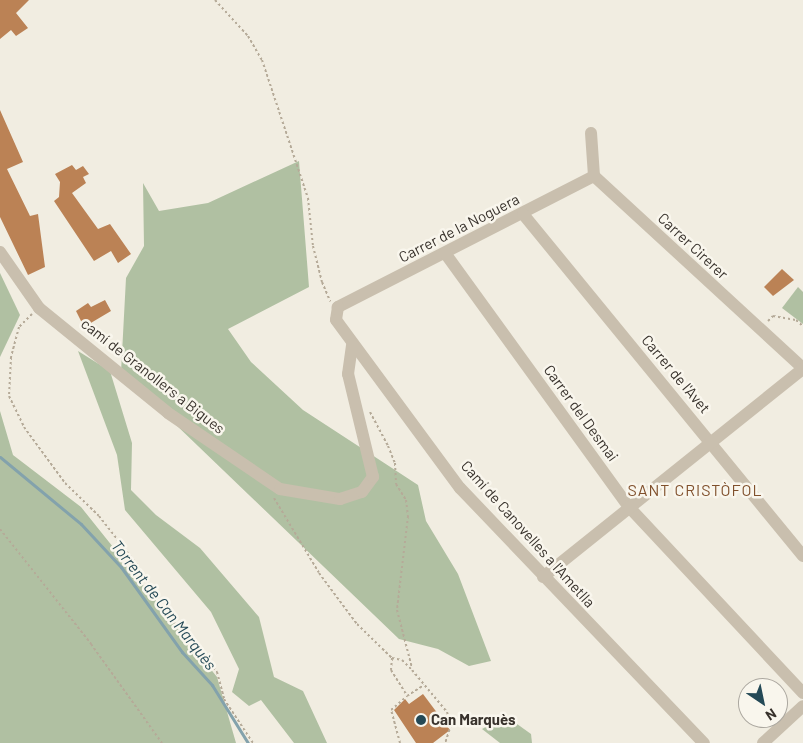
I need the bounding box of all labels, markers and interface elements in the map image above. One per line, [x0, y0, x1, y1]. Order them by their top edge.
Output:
street label: Carrer de la Noguera [396, 190, 522, 266]
street label: Carrer Cirerer [654, 209, 732, 283]
street label: camí de Granollers a Bigues [78, 314, 228, 438]
street label: Carrer de l'Avet [638, 331, 714, 417]
street label: Carrer del Desmai [540, 361, 622, 465]
street label: Camí de Canovelles a l'Ametlla [457, 457, 599, 611]
district label: SANT CRISTÒFOL [626, 480, 764, 500]
water label: Torrent de Can Marquès [107, 536, 221, 674]
north arrow [738, 678, 788, 728]
text: N [762, 705, 780, 725]
place label: Can Marquès [431, 711, 516, 729]
marker: Can Marquès [415, 714, 427, 726]

